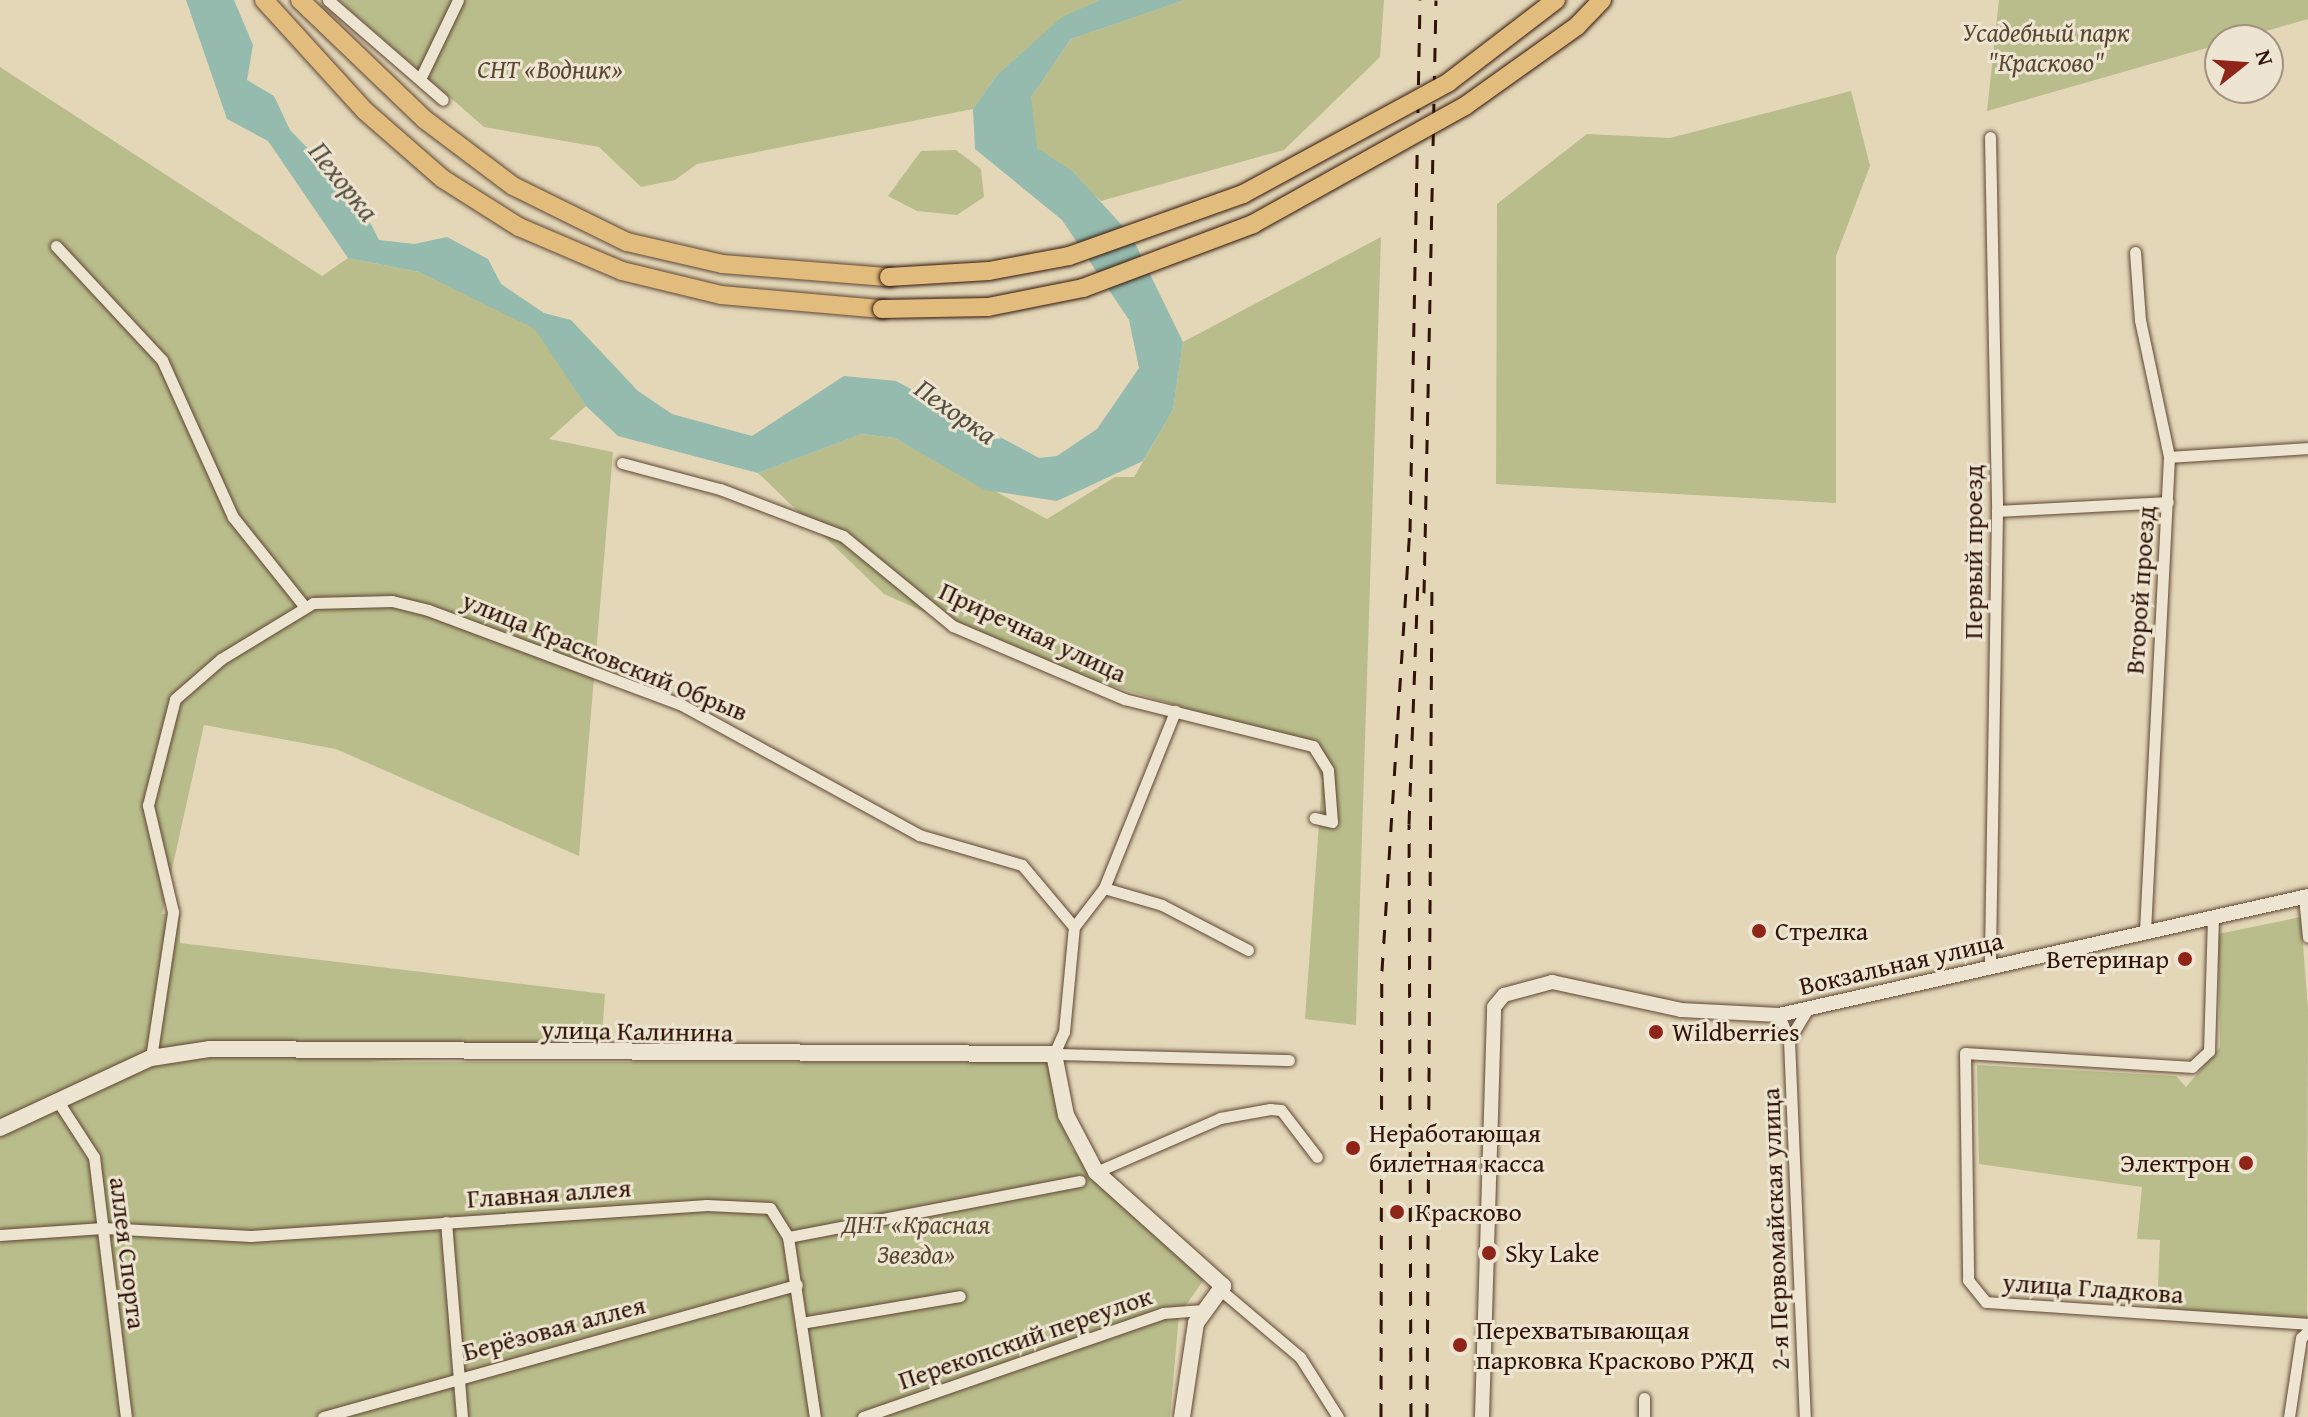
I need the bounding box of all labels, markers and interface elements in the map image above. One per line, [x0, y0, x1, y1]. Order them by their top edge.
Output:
park label: Усадебный парк "Красково" [1962, 16, 2130, 78]
north arrow [2204, 24, 2284, 104]
text: N [2248, 46, 2282, 69]
park label: СНТ «Водник» [477, 53, 623, 85]
water label: Пехорка [302, 135, 386, 227]
water label: Пехорка [909, 371, 1003, 451]
street label: Первый проезд [1957, 465, 1989, 639]
street label: Второй проезд [2119, 505, 2161, 675]
street label: Приречная улица [934, 575, 1132, 689]
street label: улица Красковский Обрыв [458, 584, 752, 728]
place label: Стрелка [1775, 915, 1868, 947]
marker: Стрелка [1750, 922, 1768, 940]
street label: Вокзальная улица [1796, 924, 2006, 1002]
place label: Ветеринар [2046, 943, 2169, 975]
marker: Ветеринар [2176, 950, 2194, 968]
street label: улица Калинина [541, 1014, 733, 1048]
place label: Wildberries [1672, 1016, 1799, 1048]
marker: Wildberries [1647, 1023, 1665, 1041]
street label: 2-я Первомайская улица [1754, 1087, 1796, 1371]
place label: Неработающая билетная касса [1369, 1117, 1545, 1178]
marker: Неработающая билетная касса [1344, 1139, 1362, 1157]
place label: Электрон [2120, 1147, 2230, 1179]
marker: Электрон [2237, 1154, 2255, 1172]
street label: Главная аллея [466, 1172, 632, 1214]
street label: аллея Спорта [103, 1175, 153, 1331]
place label: Красково [1415, 1196, 1522, 1228]
marker: Красково [1386, 1201, 1408, 1223]
park label: ДНТ «Красная Звезда» [842, 1208, 990, 1270]
place label: Sky Lake [1505, 1237, 1599, 1269]
marker: Sky Lake [1480, 1244, 1498, 1262]
street label: улица Гладкова [2002, 1266, 2184, 1310]
street label: Перекопский переулок [894, 1280, 1156, 1396]
street label: Берёзовая аллея [459, 1289, 649, 1367]
place label: Перехватывающая парковка Красково РЖД [1476, 1314, 1754, 1376]
marker: Перехватывающая парковка Красково РЖД [1451, 1336, 1469, 1354]

